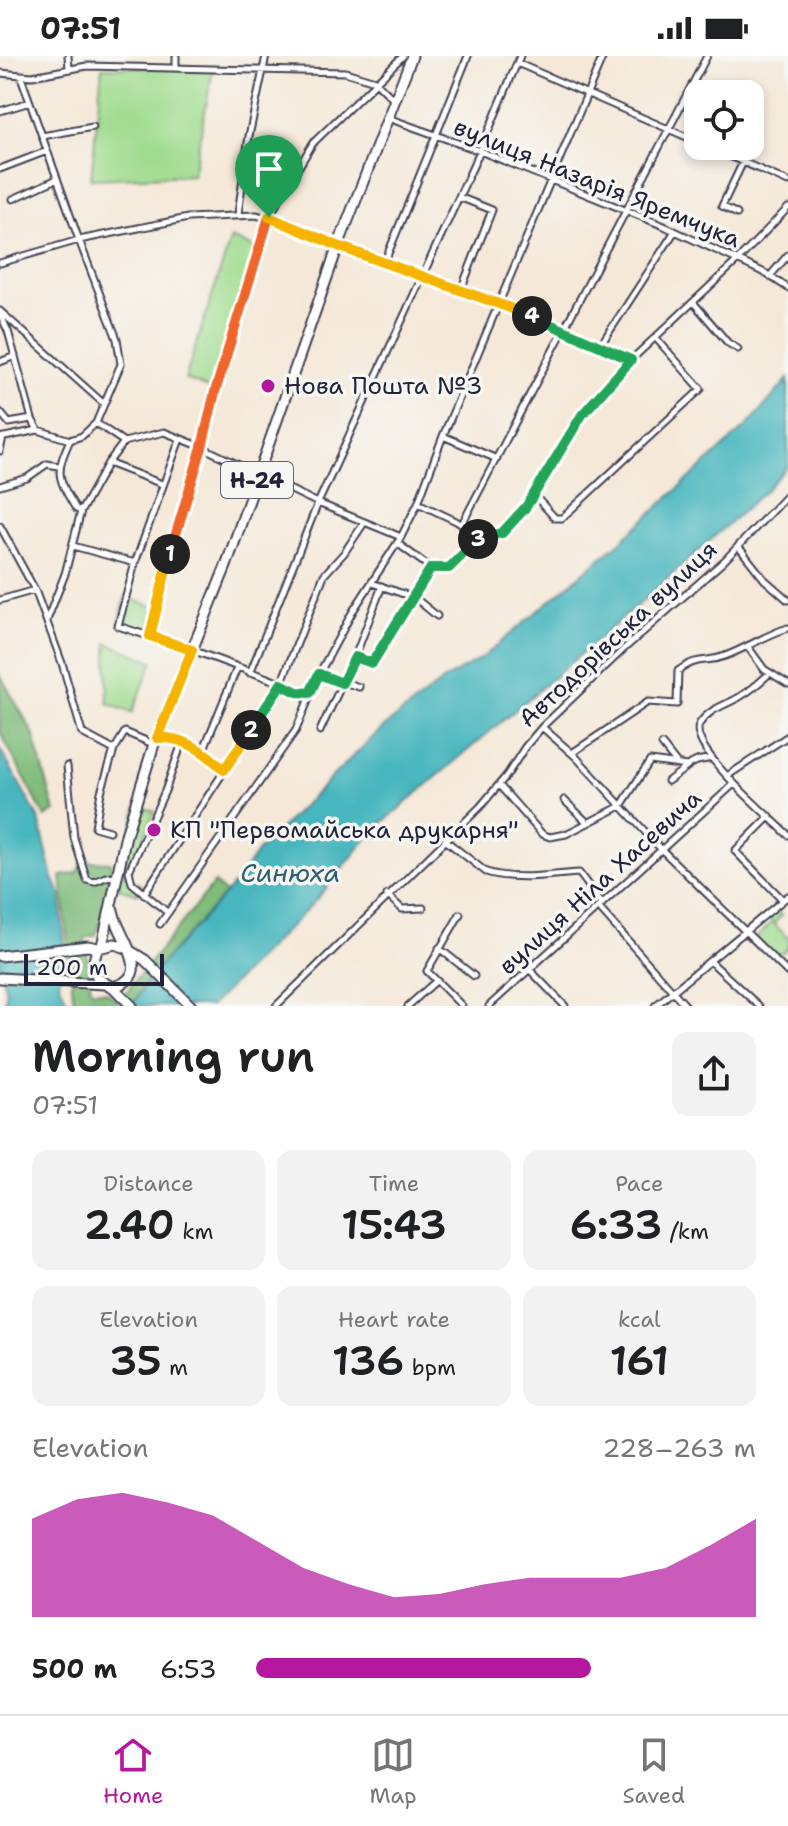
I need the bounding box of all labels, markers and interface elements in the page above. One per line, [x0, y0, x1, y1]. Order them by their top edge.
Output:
text: 07:51 [40, 8, 121, 49]
map controls [684, 80, 764, 160]
button: locate [684, 80, 764, 160]
street label: вулиця Назарія Яремчука [449, 111, 745, 255]
pin [235, 135, 303, 217]
icon: arrive [247, 147, 291, 191]
pin: 4 [512, 296, 552, 336]
text: 4 [524, 301, 540, 330]
place label: Нова Пошта №3 [284, 370, 483, 402]
marker: Нова Пошта №3 [259, 377, 277, 395]
road number: Н-24 [221, 462, 293, 498]
pin: 3 [458, 519, 498, 559]
text: 3 [470, 524, 486, 553]
pin: 1 [150, 534, 190, 574]
street label: Автодорівська вулиця [512, 534, 724, 734]
text: 1 [165, 539, 175, 568]
pin: 2 [231, 710, 271, 750]
text: 2 [243, 715, 259, 744]
street label: вулиця Ніла Хасевича [492, 782, 708, 982]
place label: КП "Первомайська друкарня" [170, 814, 519, 846]
marker: КП "Первомайська друкарня" [145, 821, 163, 839]
water label: Синюха [240, 855, 340, 890]
scale bar [24, 950, 164, 986]
text: 200 m [36, 953, 108, 982]
text: Morning run [32, 1027, 315, 1086]
button: share [672, 1032, 756, 1116]
text: 07:51 [32, 1087, 98, 1122]
text: Distance [104, 1169, 194, 1198]
text: Time [369, 1169, 419, 1198]
text: Pace [615, 1169, 664, 1198]
text: 2.40 [84, 1198, 175, 1252]
text: 15:43 [341, 1198, 447, 1252]
text: 6:33 [570, 1198, 662, 1252]
text: km [175, 1217, 213, 1246]
text: /km [662, 1217, 709, 1246]
text: Elevation [99, 1305, 198, 1334]
text: Heart rate [338, 1305, 450, 1334]
text: kcal [618, 1305, 661, 1334]
text: 35 [109, 1334, 162, 1388]
text: 136 [332, 1334, 404, 1388]
text: 161 [610, 1334, 669, 1388]
text: m [162, 1353, 188, 1382]
text: bpm [404, 1353, 456, 1382]
text: Elevation [32, 1430, 148, 1465]
text: 228–263 m [602, 1430, 756, 1465]
text: 500 m [32, 1651, 117, 1686]
text: 6:53 [160, 1651, 217, 1686]
tab: Home [103, 1733, 163, 1810]
tab: Map [369, 1733, 417, 1810]
tab: Saved [623, 1733, 685, 1810]

